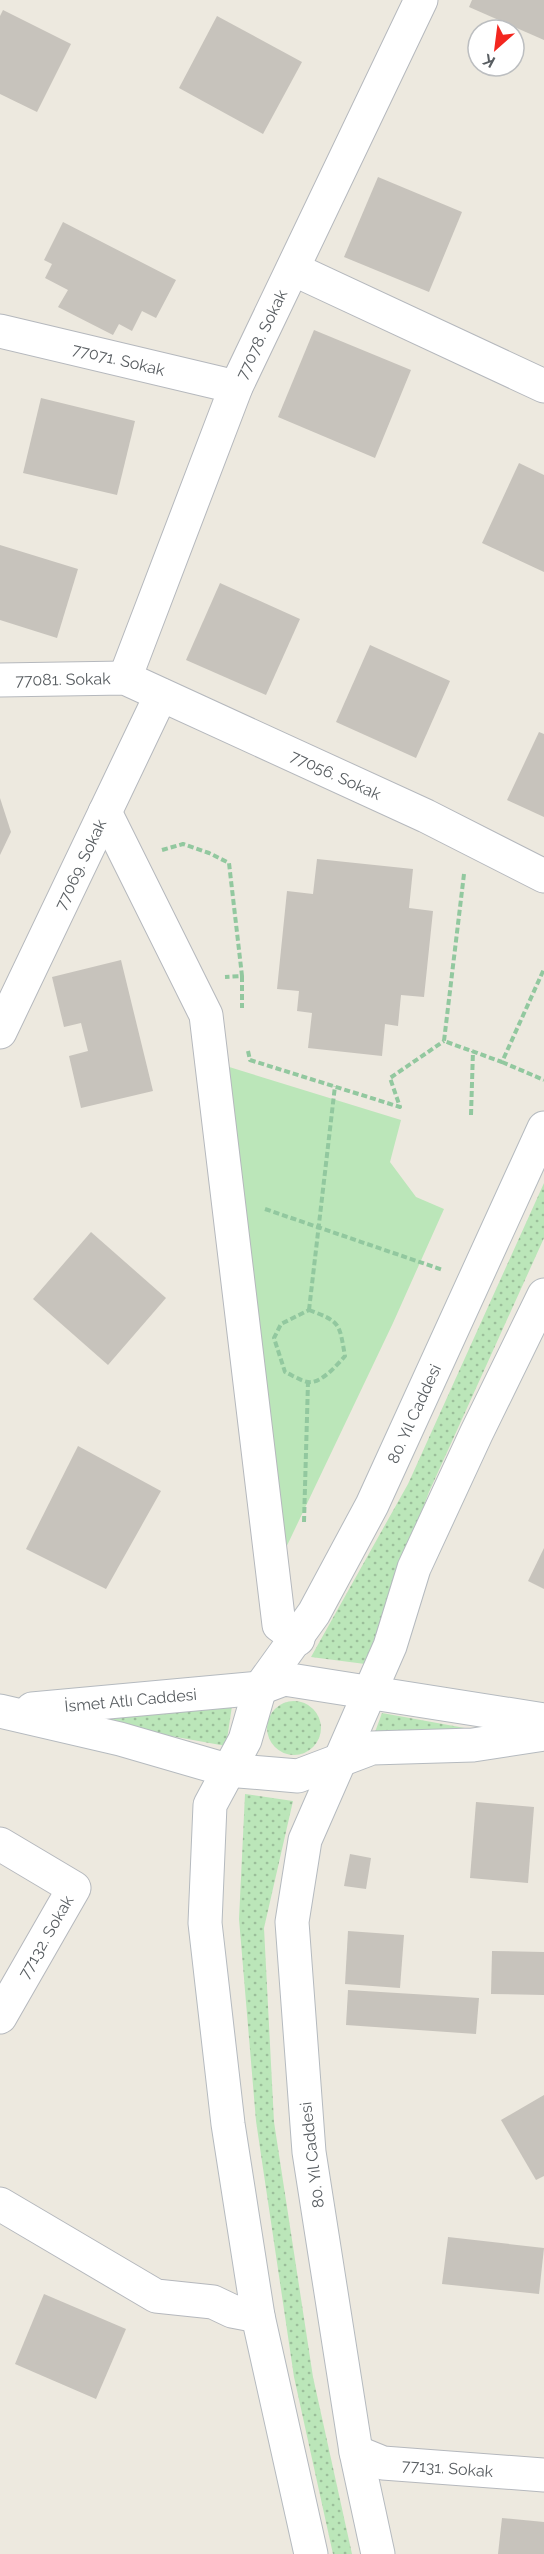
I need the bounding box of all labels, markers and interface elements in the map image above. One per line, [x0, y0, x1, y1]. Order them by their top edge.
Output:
north arrow [466, 18, 526, 78]
text: K [480, 50, 498, 72]
street label: 77078. Sokak [232, 286, 291, 382]
street label: 77071. Sokak [71, 339, 167, 379]
street label: 77081. Sokak [15, 669, 111, 689]
street label: 77056. Sokak [288, 746, 385, 804]
street label: 77069. Sokak [50, 815, 110, 912]
street label: 80. Yıl Caddesi [383, 1361, 445, 1466]
street label: İsmet Atlı Caddesi [64, 1684, 198, 1715]
street label: 77132. Sokak [15, 1892, 78, 1982]
street label: 80. Yıl Caddesi [296, 2101, 328, 2209]
street label: 77131. Sokak [401, 2455, 494, 2481]

